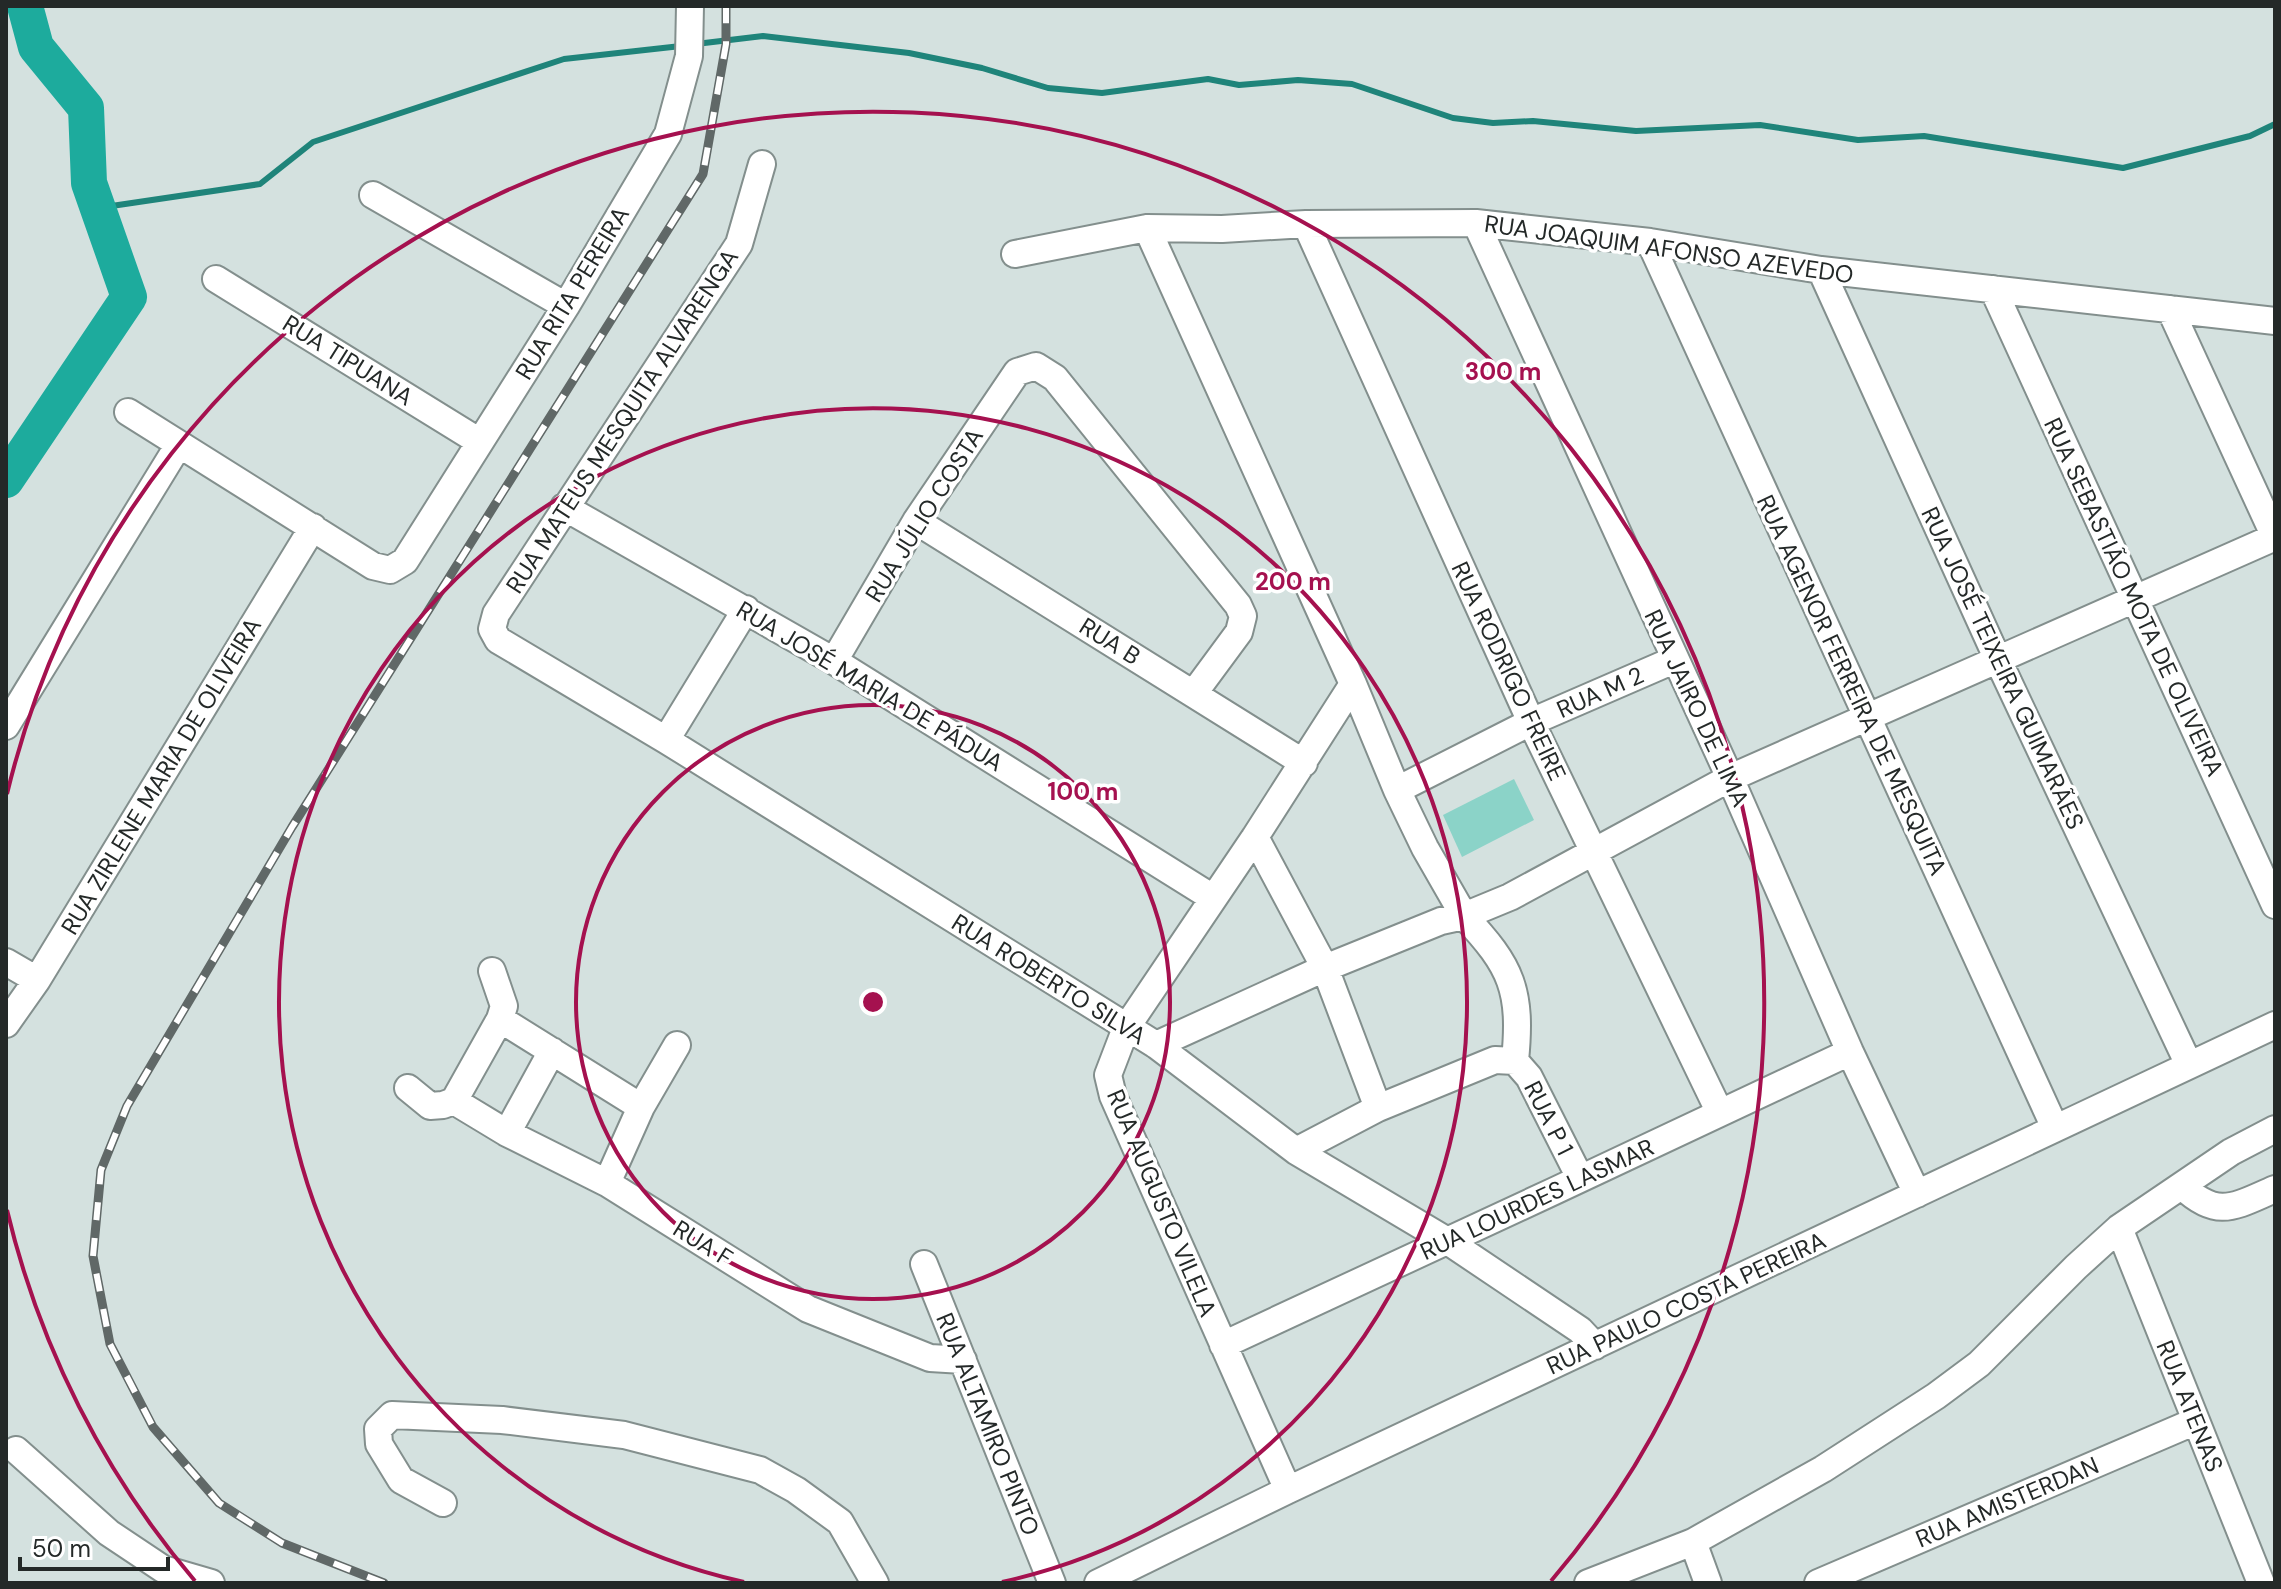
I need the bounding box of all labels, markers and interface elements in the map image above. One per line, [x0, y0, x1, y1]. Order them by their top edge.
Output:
street label: RUA RITA PEREIRA [508, 201, 636, 385]
street label: RUA JOAQUIM AFONSO AZEVEDO [1482, 208, 1856, 290]
street label: RUA MATEUS MESQUITA ALVARENGA [499, 243, 745, 599]
street label: RUA TIPUANA [277, 308, 419, 412]
text: 300 m [1465, 356, 1541, 387]
street label: RUA SEBASTIÃO MOTA DE OLIVEIRA [2037, 413, 2231, 781]
street label: RUA JÚLIO COSTA [858, 422, 990, 608]
street label: RUA AGENOR FERREIRA DE MESQUITA [1750, 490, 1954, 880]
street label: RUA JOSÉ TEIXEIRA GUIMARÃES [1915, 502, 2091, 834]
street label: RUA RODRIGO FREIRE [1445, 557, 1573, 785]
text: 200 m [1255, 566, 1331, 597]
street label: RUA JOSÉ MARIA DE PÁDUA [731, 594, 1009, 778]
street label: RUA JAIRO DE LIMA [1638, 604, 1756, 812]
street label: RUA B [1074, 610, 1146, 672]
street label: RUA ZIRLENE MARIA DE OLIVEIRA [54, 612, 268, 940]
street label: RUA M 2 [1552, 659, 1648, 725]
text: 100 m [1048, 776, 1118, 807]
street label: RUA ROBERTO SILVA [946, 907, 1152, 1051]
centre of rings [859, 988, 887, 1016]
street label: RUA P 1 [1517, 1076, 1581, 1160]
street label: RUA AUGUSTO VILELA [1100, 1085, 1224, 1321]
street label: RUA LOURDES LASMAR [1415, 1131, 1659, 1267]
street label: RUA F [667, 1213, 739, 1273]
street label: RUA PAULO COSTA PEREIRA [1541, 1225, 1831, 1381]
street label: RUA ALTAMIRO PINTO [929, 1308, 1047, 1540]
street label: RUA ATENAS [2150, 1336, 2230, 1476]
street label: RUA AMISTERDAN [1911, 1449, 2103, 1555]
scale bar [20, 1521, 168, 1571]
text: 50 m [32, 1533, 91, 1564]

